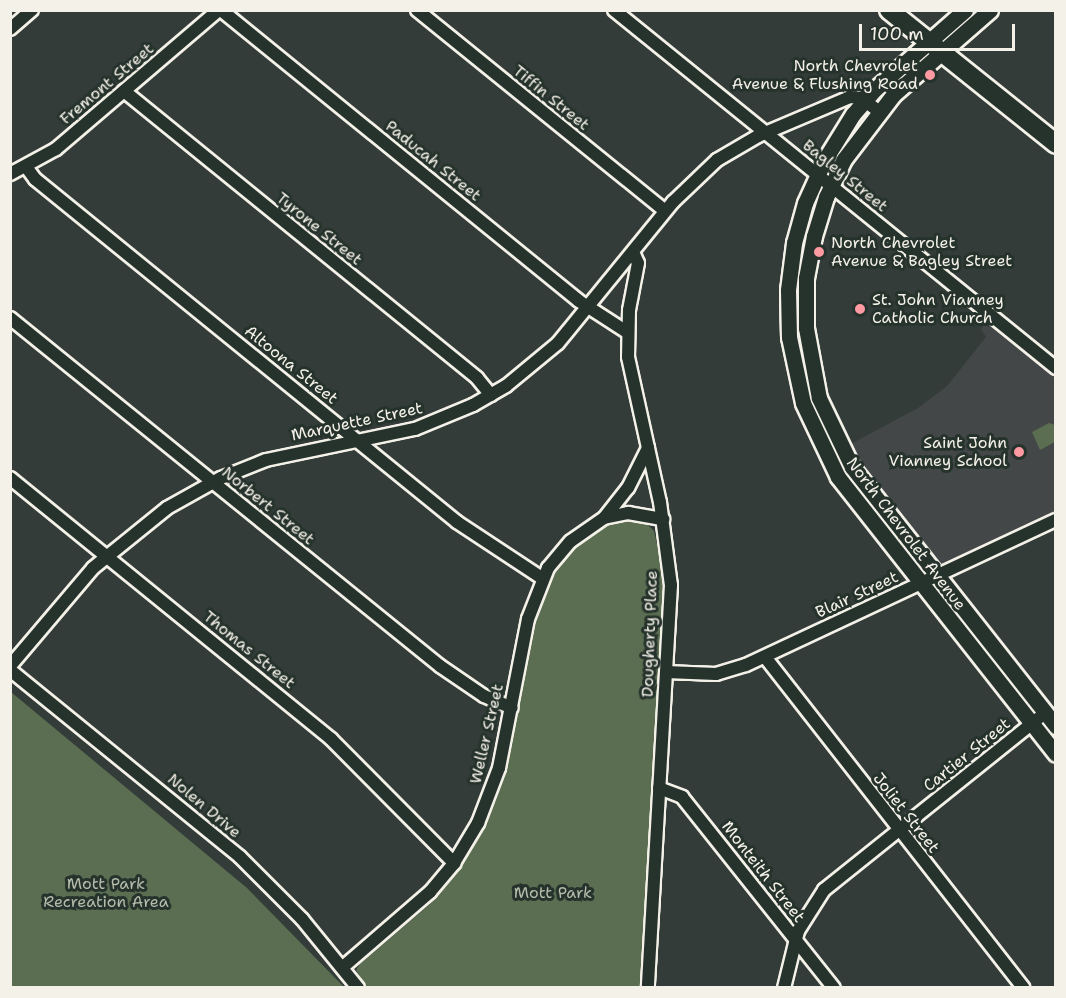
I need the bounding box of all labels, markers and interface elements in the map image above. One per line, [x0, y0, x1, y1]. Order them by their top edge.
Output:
scale bar [862, 12, 1018, 50]
text: 100 m [870, 22, 924, 46]
street label: Fremont Street [56, 39, 158, 129]
place label: North Chevrolet Avenue & Flushing Road [732, 56, 918, 94]
street label: Tiffin Street [509, 61, 593, 135]
marker: North Chevrolet Avenue & Flushing Road [923, 68, 937, 82]
street label: Paducah Street [381, 117, 485, 205]
street label: Bagley Street [799, 136, 891, 216]
street label: Tyrone Street [272, 189, 366, 269]
place label: North Chevrolet Avenue & Bagley Street [831, 233, 1012, 271]
marker: North Chevrolet Avenue & Bagley Street [812, 245, 826, 259]
place label: St. John Vianney Catholic Church [872, 290, 1004, 328]
marker: St. John Vianney Catholic Church [853, 302, 867, 316]
street label: Altoona Street [241, 322, 341, 408]
street label: Marquette Street [290, 399, 424, 445]
place label: Saint John Vianney School [889, 433, 1007, 471]
marker: Saint John Vianney School [1012, 445, 1026, 459]
street label: North Chevrolet Avenue [842, 454, 970, 614]
street label: Norbert Street [218, 463, 318, 549]
street label: Blair Street [813, 568, 901, 622]
street label: Dougherty Place [638, 570, 662, 698]
street label: Thomas Street [199, 607, 299, 693]
street label: Weller Street [466, 682, 508, 786]
street label: Cartier Street [920, 714, 1014, 796]
street label: Joliet Street [869, 769, 943, 857]
street label: Nolen Drive [163, 770, 245, 842]
street label: Monteith Street [717, 817, 809, 927]
park label: Mott Park Recreation Area [43, 874, 169, 912]
park label: Mott Park [514, 883, 592, 903]

